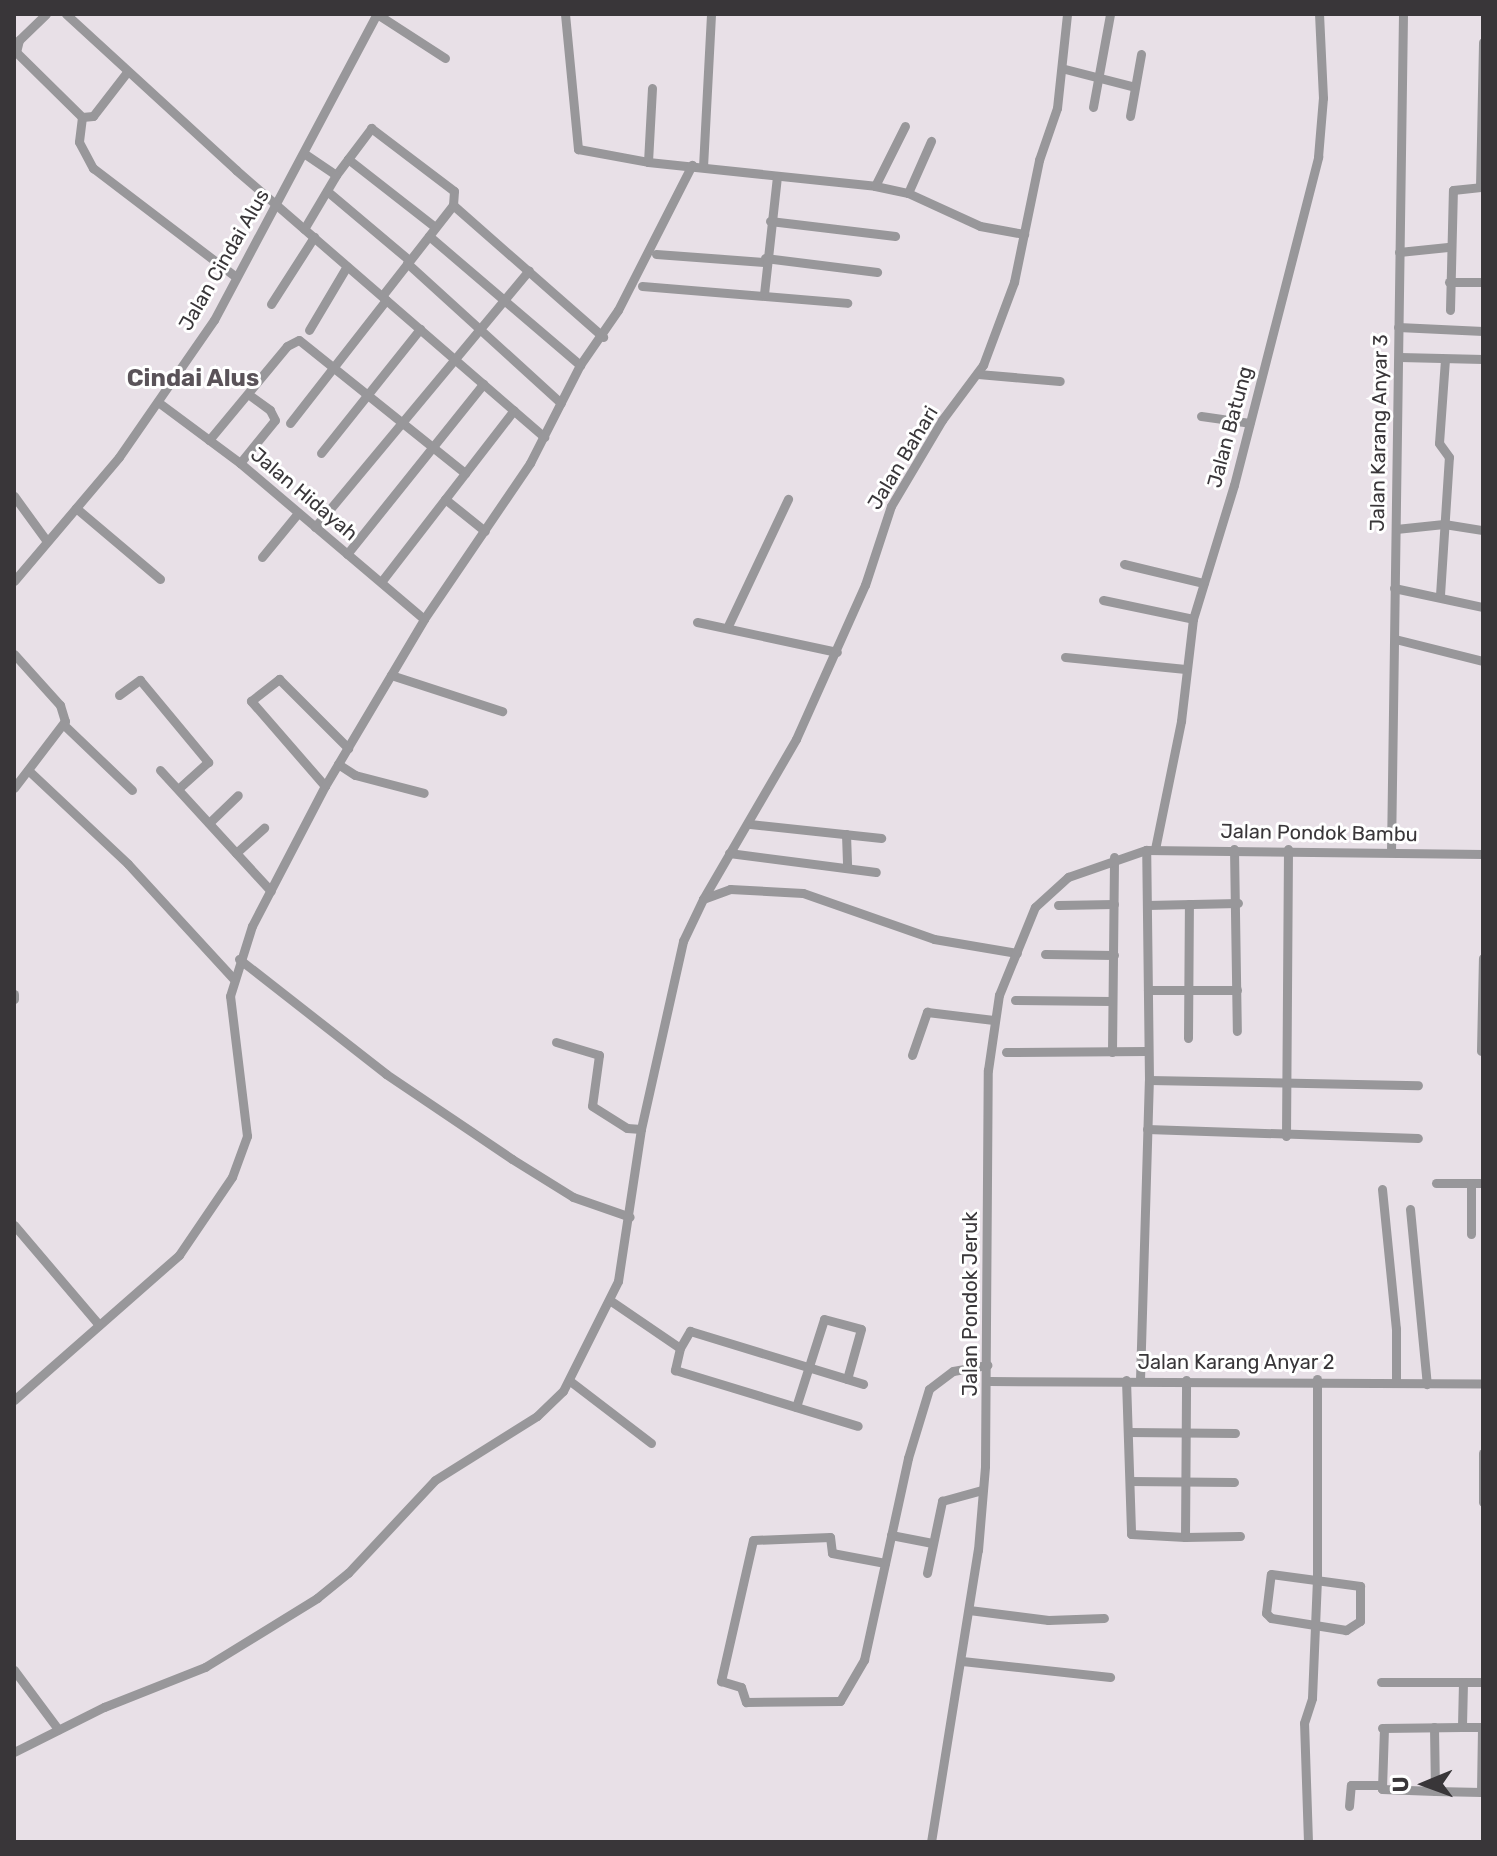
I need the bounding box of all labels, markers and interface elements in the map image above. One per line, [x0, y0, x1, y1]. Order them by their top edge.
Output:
street label: Jalan Cindai Alus [174, 185, 274, 335]
street label: Jalan Karang Anyar 3 [1365, 334, 1393, 532]
street label: Jalan Batung [1202, 364, 1258, 490]
district label: Cindai Alus [126, 365, 260, 393]
street label: Jalan Bahari [863, 402, 943, 514]
street label: Jalan Hidayah [246, 442, 362, 546]
street label: Jalan Pondok Bambu [1220, 819, 1418, 847]
street label: Jalan Pondok Jeruk [958, 1211, 982, 1397]
street label: Jalan Karang Anyar 2 [1137, 1350, 1335, 1374]
north arrow [1385, 1744, 1465, 1824]
text: U [1387, 1776, 1414, 1793]

